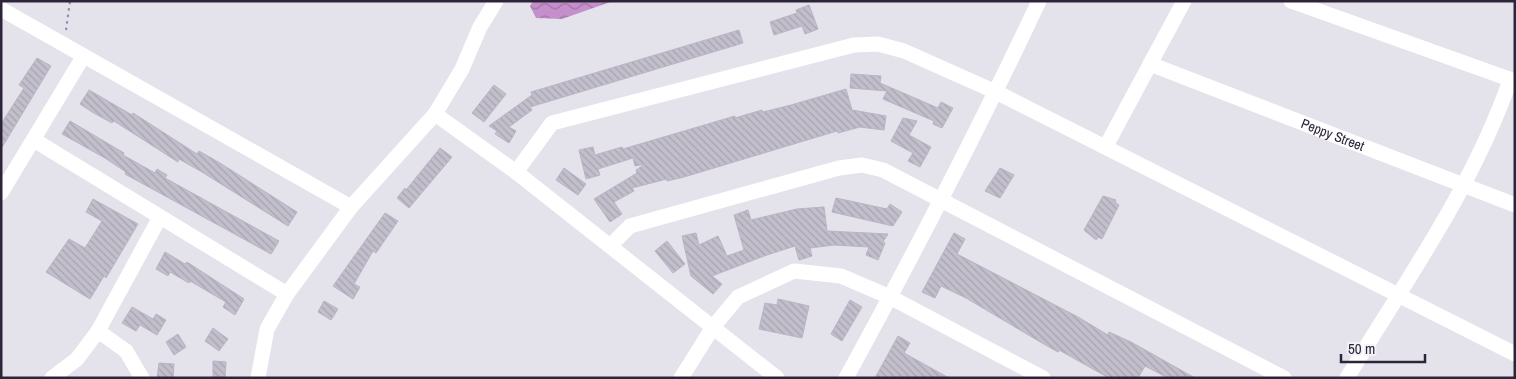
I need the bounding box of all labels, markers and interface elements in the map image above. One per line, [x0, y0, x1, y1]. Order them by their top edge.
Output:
street label: Peppy Street [1299, 114, 1367, 155]
scale bar [1341, 332, 1425, 364]
text: 50 m [1348, 338, 1375, 359]

